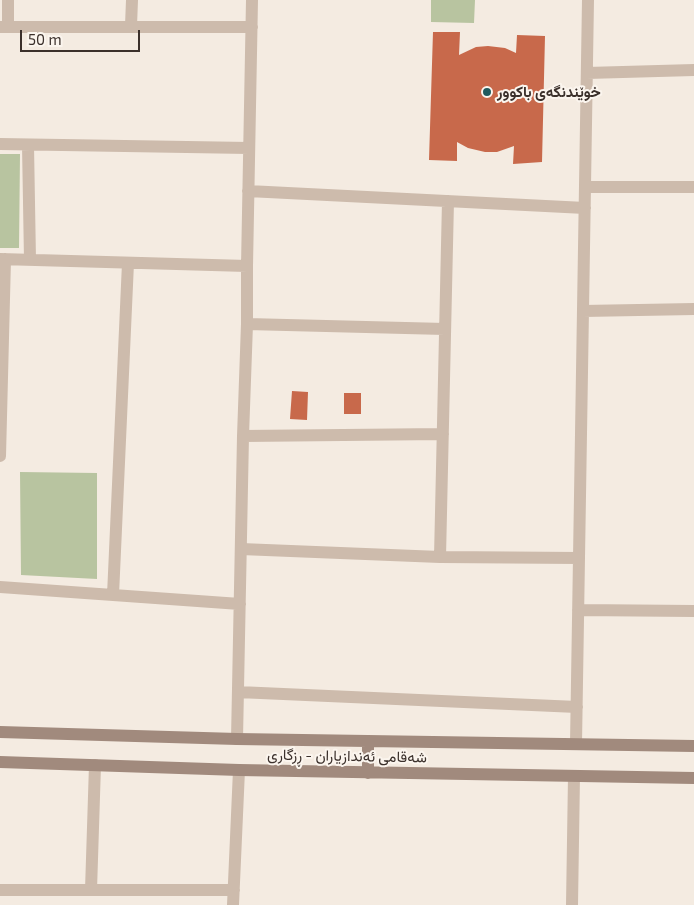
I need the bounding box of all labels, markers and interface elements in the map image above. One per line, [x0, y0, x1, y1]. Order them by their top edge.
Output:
scale bar [22, 20, 142, 52]
text: 50 m [28, 30, 62, 48]
place label: خوێندنگەی باکوور [497, 83, 601, 101]
marker: خوێندنگەی باکوور [481, 86, 493, 98]
street label: شەقامی ئەندازیاران - ڕزگاری [267, 746, 427, 766]

